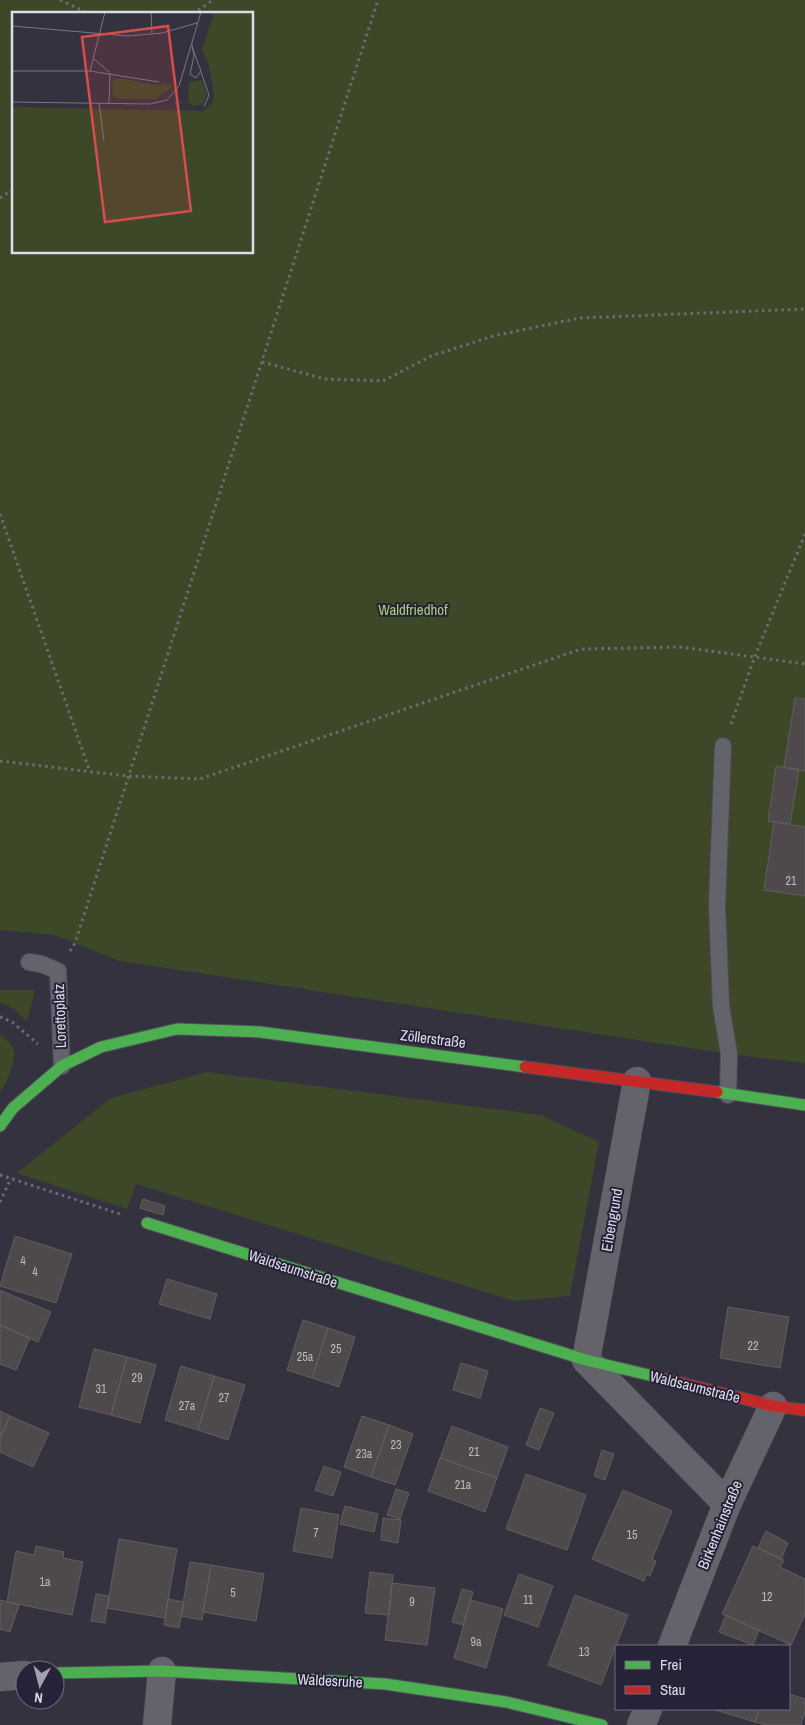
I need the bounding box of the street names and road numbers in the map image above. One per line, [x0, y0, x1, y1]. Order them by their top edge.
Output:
street label: Lorettoplatz [48, 984, 71, 1049]
street label: Zöllerstraße [399, 1024, 467, 1053]
street label: Eibengrund [596, 1187, 627, 1253]
street label: Waldsaumstraße [246, 1244, 341, 1293]
street label: Waldsaumstraße [648, 1365, 743, 1408]
street label: Birkenhainstraße [692, 1477, 747, 1572]
street label: Waldesruhe [297, 1668, 363, 1693]

